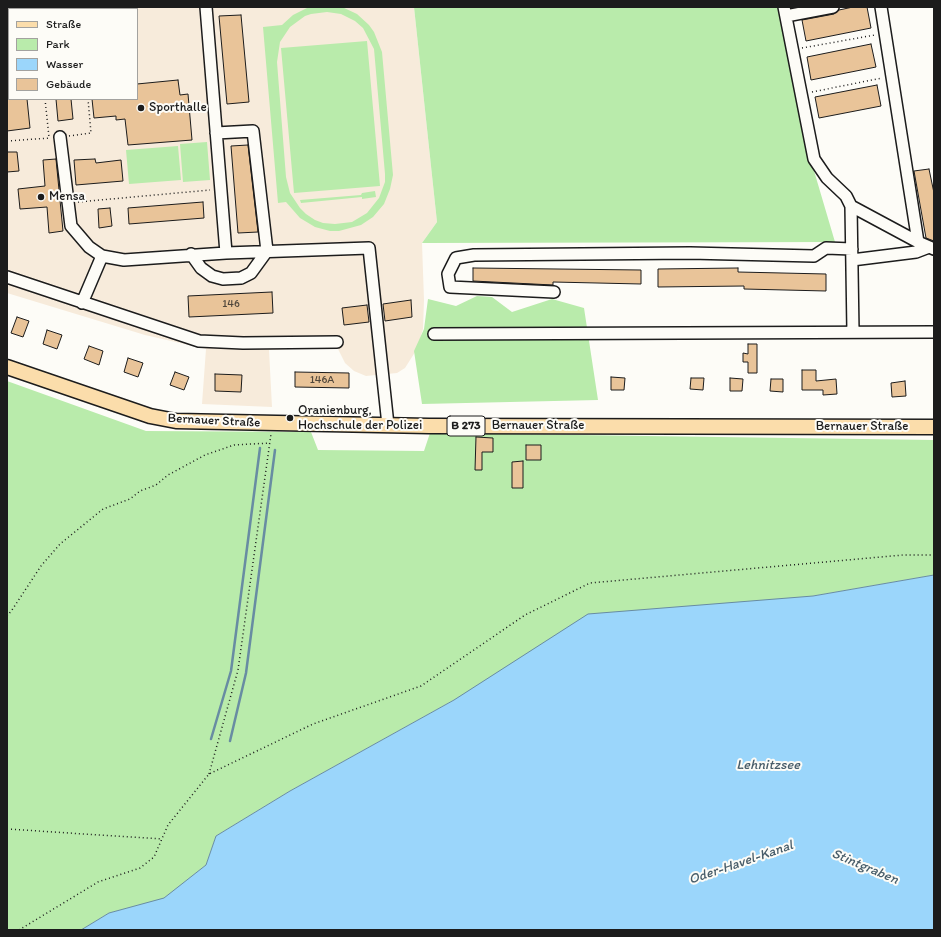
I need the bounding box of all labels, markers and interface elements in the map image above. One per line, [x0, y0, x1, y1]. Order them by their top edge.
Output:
legend [8, 8, 138, 100]
text: Straße [46, 17, 81, 31]
text: Park [46, 37, 70, 51]
text: Wasser [46, 57, 83, 71]
text: Gebäude [46, 77, 91, 91]
place label: Sporthalle [149, 100, 207, 116]
marker: Sporthalle [136, 103, 146, 113]
place label: Mensa [49, 189, 85, 205]
marker: Mensa [36, 192, 46, 202]
house number: 146 [222, 297, 240, 311]
house number: 146A [310, 373, 334, 387]
place label: Oranienburg, Hochschule der Polizei [298, 403, 422, 434]
street label: Bernauer Straße [167, 411, 261, 431]
marker: Oranienburg, Hochschule der Polizei [285, 413, 295, 423]
road number: B 273 [447, 416, 485, 436]
street label: Bernauer Straße [492, 418, 584, 434]
street label: Bernauer Straße [816, 419, 908, 435]
water label: Lehnitzsee [736, 757, 800, 773]
water label: Oder-Havel-Kanal [687, 837, 795, 889]
water label: Stintgraben [829, 845, 901, 889]

